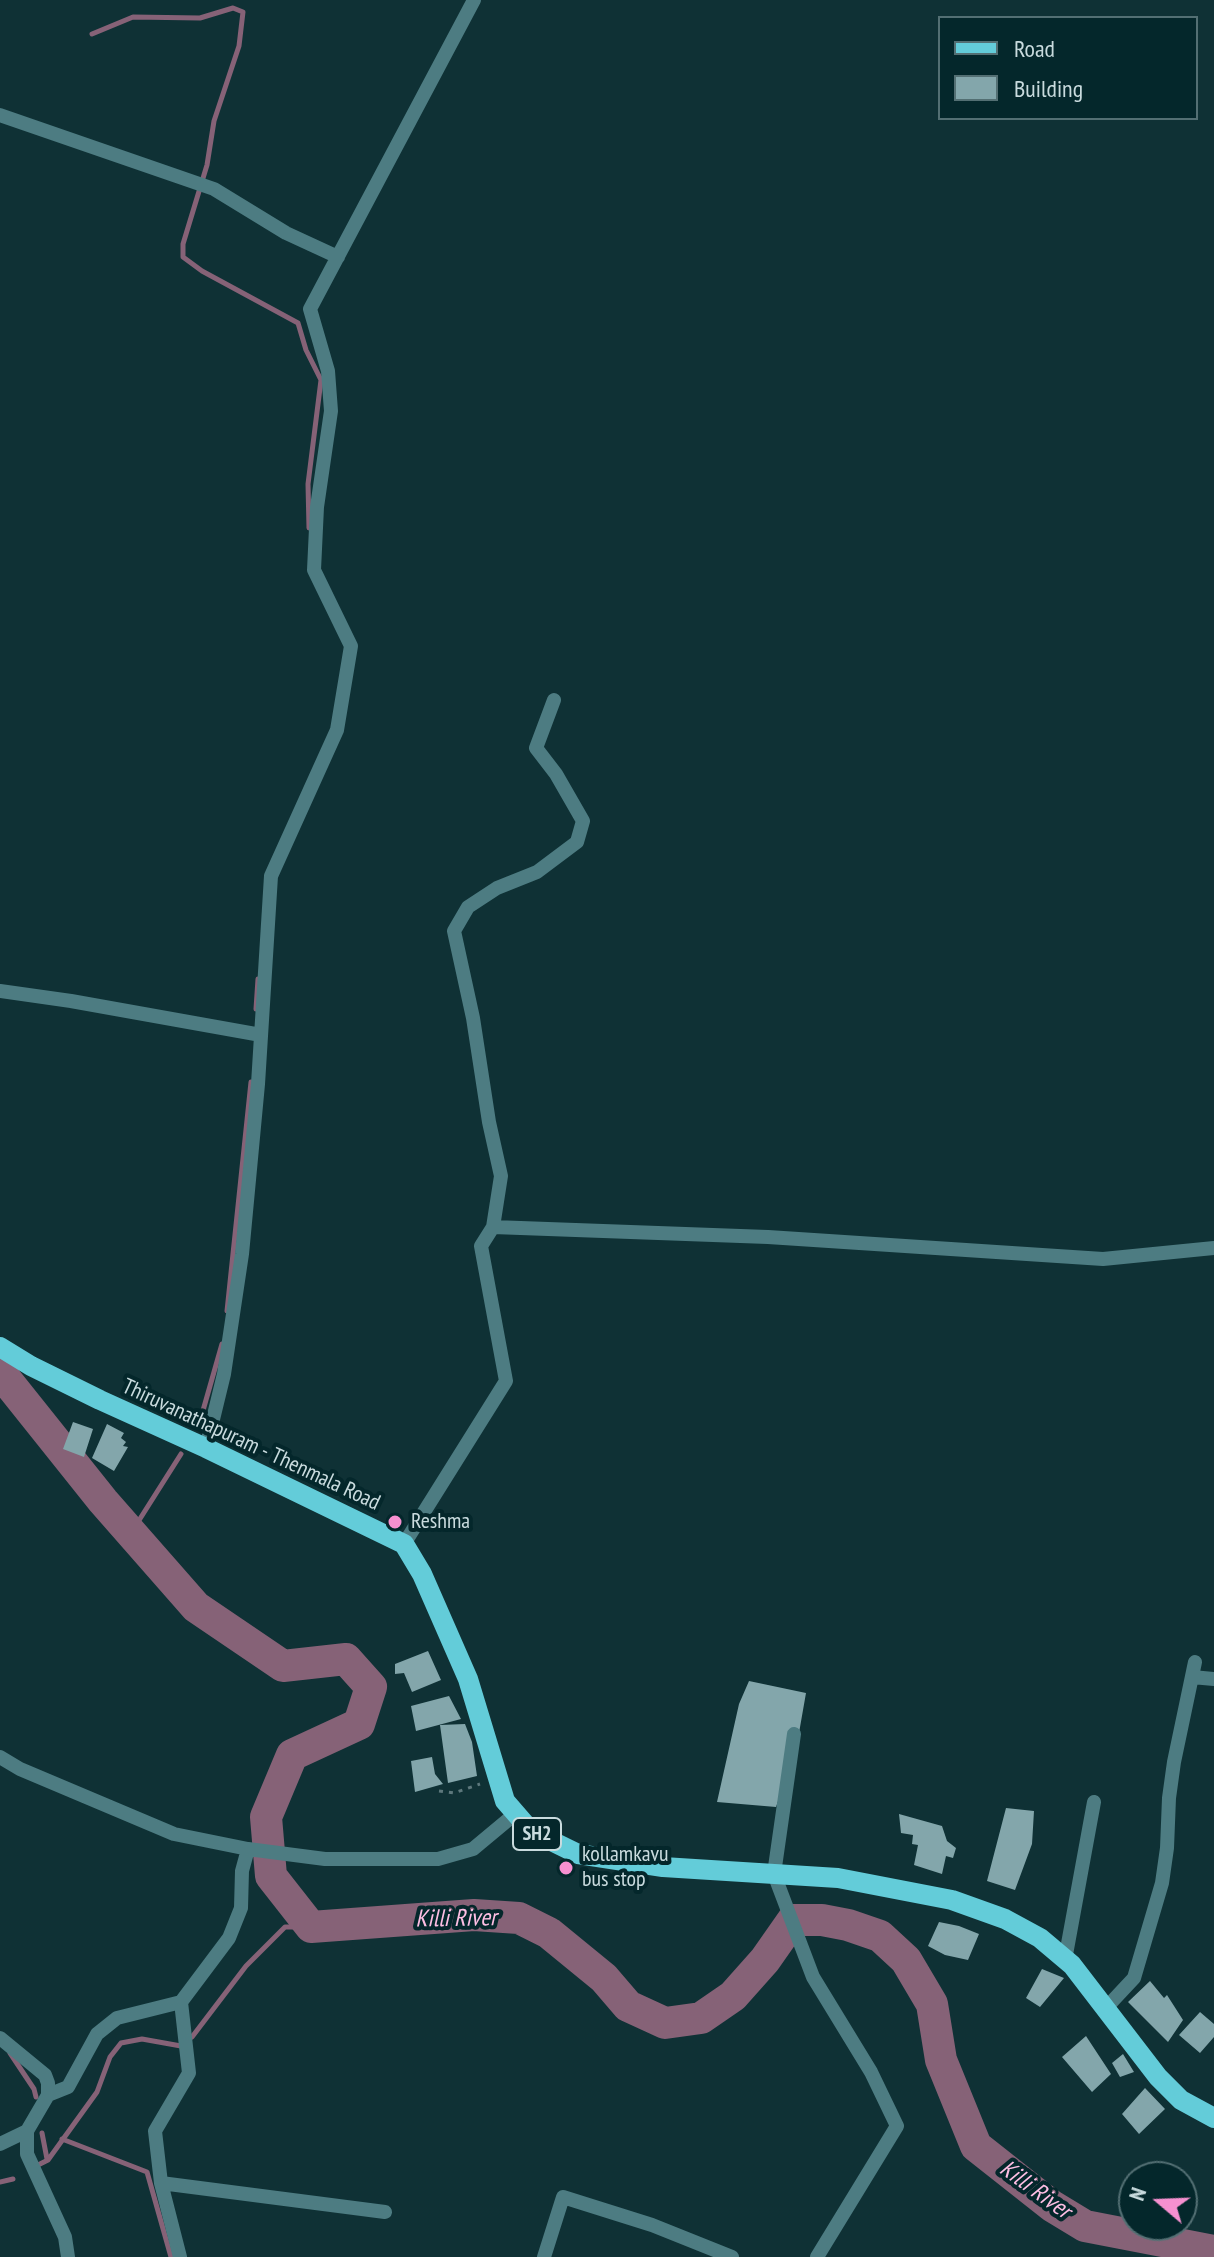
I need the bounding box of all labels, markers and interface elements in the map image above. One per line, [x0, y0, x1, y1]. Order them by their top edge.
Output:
legend [938, 16, 1198, 120]
text: Road [1014, 33, 1055, 64]
text: Building [1014, 73, 1083, 104]
street label: Thiruvanathapuram - Thenmala Road [118, 1374, 384, 1516]
place label: Reshma [411, 1509, 470, 1535]
marker: Reshma [386, 1513, 404, 1531]
road number: SH2 [513, 1818, 561, 1850]
place label: kollamkavu bus stop [582, 1842, 669, 1894]
marker: kollamkavu bus stop [557, 1859, 575, 1877]
water label: Killi River [415, 1904, 497, 1934]
water label: Killi River [994, 2155, 1076, 2225]
north arrow [1118, 2161, 1198, 2241]
text: N [1122, 2184, 1152, 2204]

